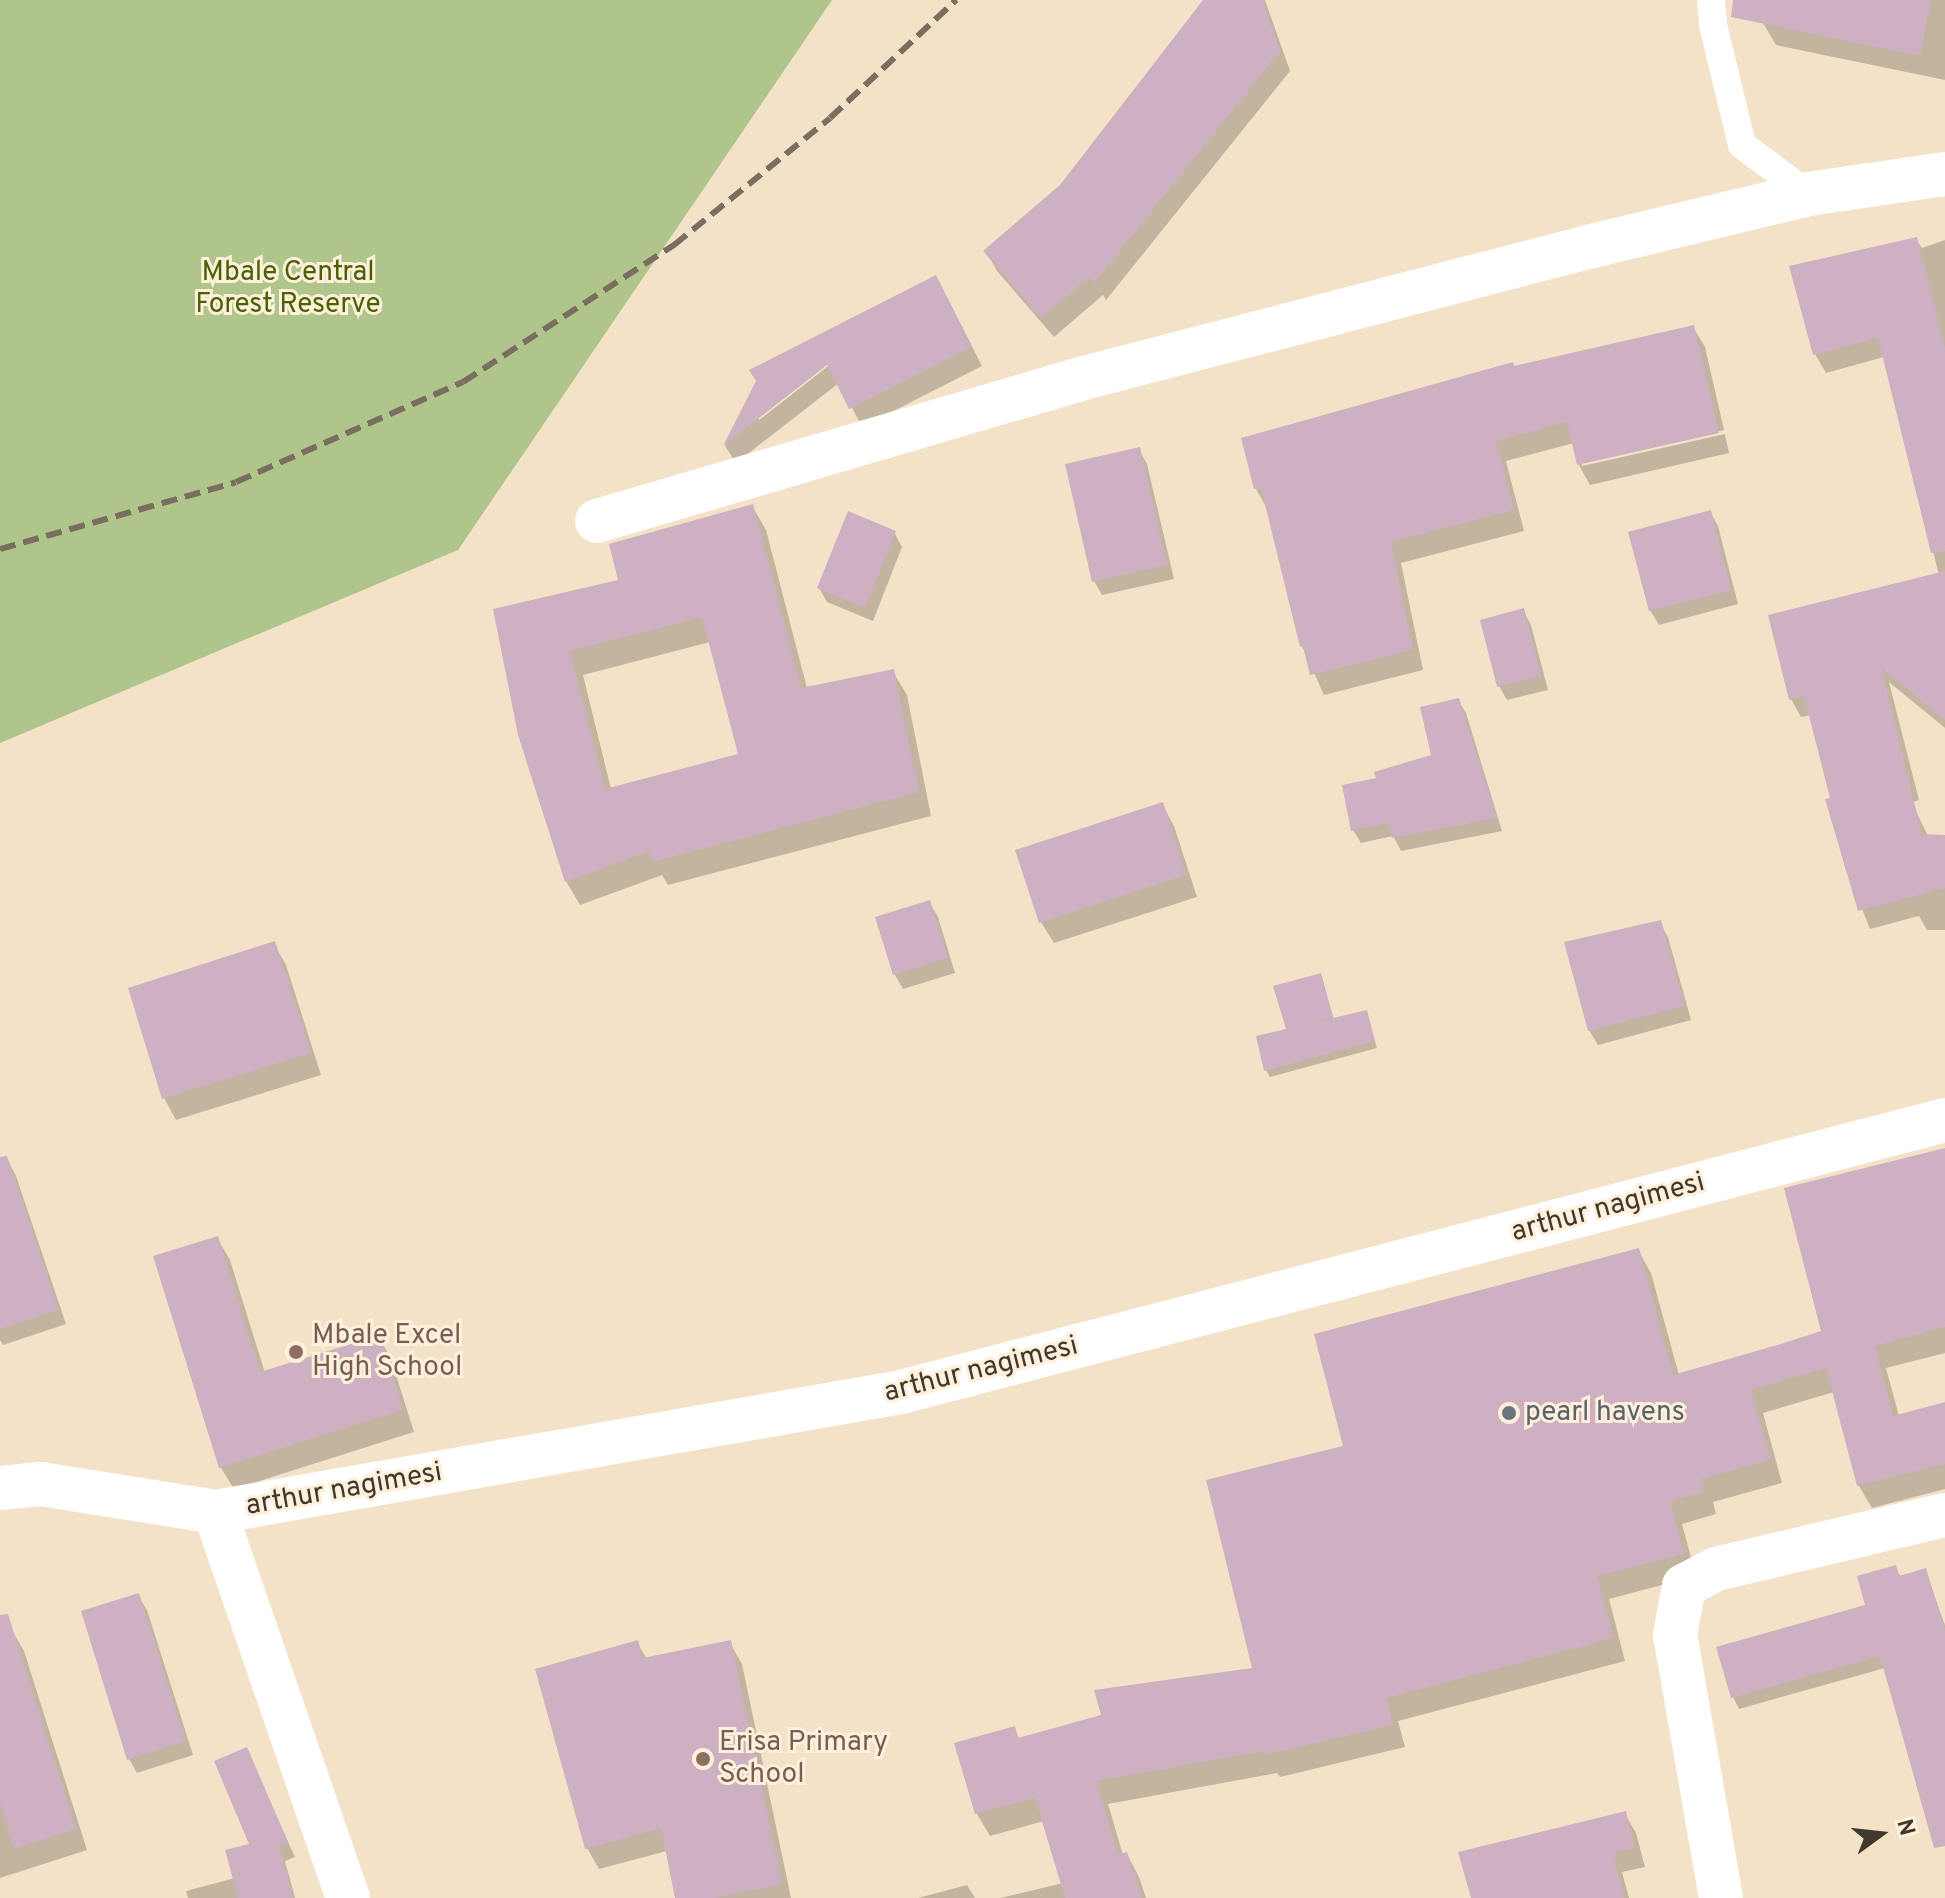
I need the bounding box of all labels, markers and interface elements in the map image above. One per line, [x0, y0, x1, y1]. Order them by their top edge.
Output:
park label: Mbale Central Forest Reserve [195, 256, 381, 322]
street label: arthur nagimesi [1508, 1166, 1708, 1250]
place label: Mbale Excel High School [312, 1319, 462, 1385]
street label: arthur nagimesi [881, 1330, 1081, 1410]
marker: Mbale Excel High School [287, 1343, 305, 1361]
place label: pearl havens [1525, 1396, 1685, 1430]
marker: pearl havens [1500, 1404, 1518, 1422]
street label: arthur nagimesi [243, 1456, 445, 1524]
place label: Erisa Primary School [719, 1726, 888, 1792]
marker: Erisa Primary School [694, 1750, 712, 1768]
north arrow [1841, 1794, 1921, 1874]
text: N [1890, 1817, 1920, 1839]

